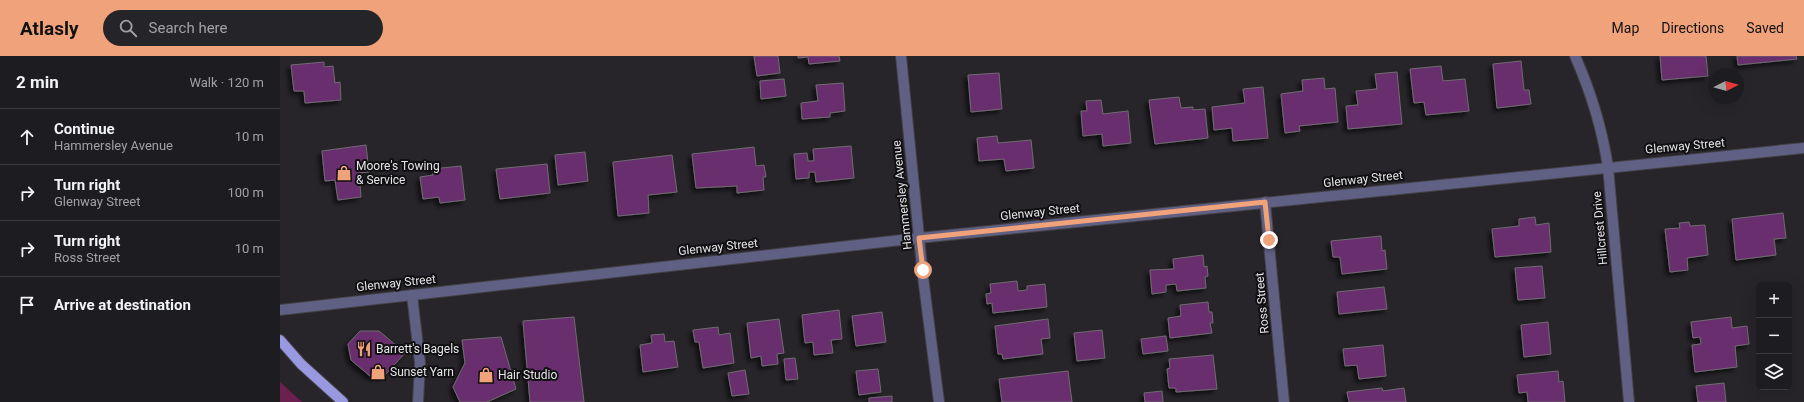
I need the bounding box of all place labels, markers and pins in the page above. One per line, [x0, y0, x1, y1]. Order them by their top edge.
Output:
place label: Moore's Towing & Service [356, 159, 440, 187]
shop icon: Moore's Towing & Service [335, 164, 353, 182]
restaurant icon: Barrett's Bagels [355, 340, 373, 358]
place label: Barrett's Bagels [376, 342, 459, 356]
shop icon: Sunset Yarn [369, 363, 387, 381]
place label: Sunset Yarn [390, 365, 454, 379]
shop icon: Hair Studio [477, 366, 495, 384]
place label: Hair Studio [498, 368, 557, 382]

